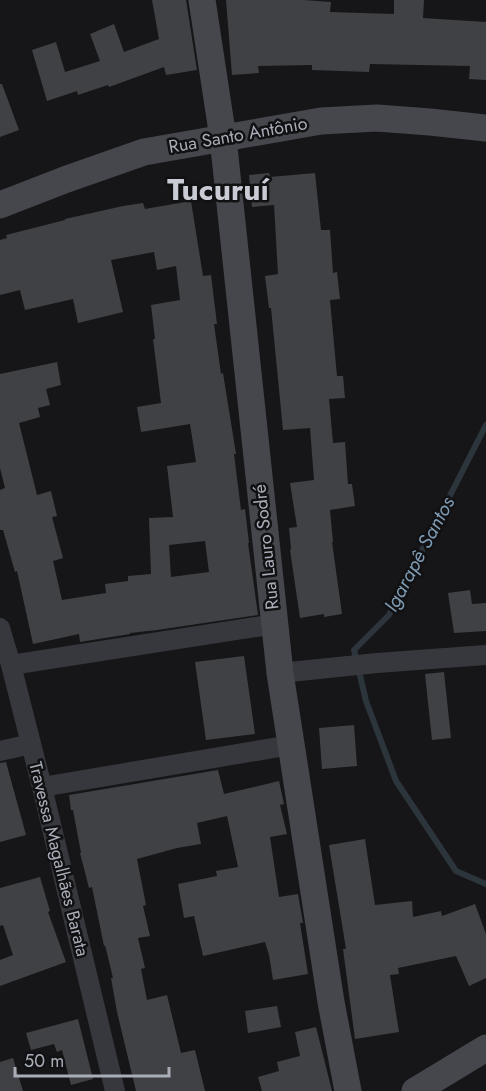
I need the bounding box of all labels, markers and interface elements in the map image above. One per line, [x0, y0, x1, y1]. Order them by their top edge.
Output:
street label: Rua Santo Antônio [167, 110, 310, 160]
district label: Tucuruí [167, 168, 271, 211]
street label: Rua Lauro Sodré [246, 483, 286, 611]
water label: Igarapê Santos [377, 491, 462, 617]
street label: Travessa Magalhães Barata [22, 759, 96, 959]
scale bar [15, 1040, 170, 1078]
text: 50 m [24, 1048, 64, 1074]

